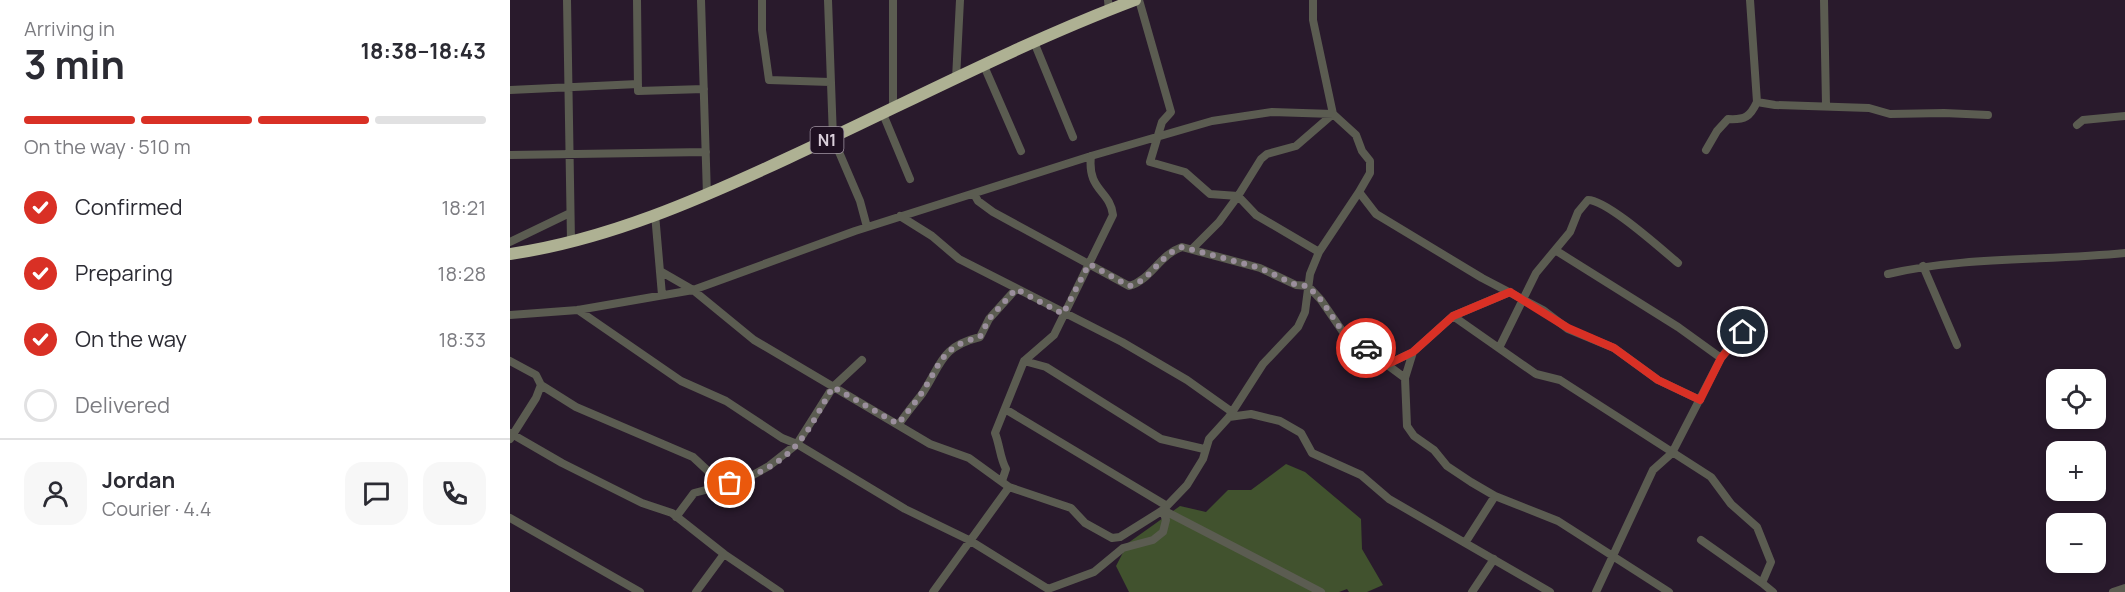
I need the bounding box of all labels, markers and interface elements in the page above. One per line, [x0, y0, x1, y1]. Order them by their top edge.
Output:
text: Arriving in [24, 15, 115, 42]
text: 18:38–18:43 [360, 36, 486, 66]
text: 3 min [24, 37, 125, 91]
road number: N1 [810, 127, 844, 153]
text: On the way · 510 m [24, 133, 191, 160]
icon: check [24, 191, 57, 224]
text: Confirmed [75, 192, 183, 222]
text: 18:21 [441, 194, 486, 221]
icon: check [24, 257, 57, 290]
text: Preparing [75, 258, 173, 288]
text: 18:28 [438, 260, 486, 287]
pin [1717, 306, 1768, 357]
icon: home [1726, 315, 1759, 348]
courier [1336, 318, 1396, 378]
icon: check [24, 323, 57, 356]
text: On the way [75, 324, 187, 354]
text: 18:33 [438, 326, 486, 353]
icon: car [1350, 332, 1383, 365]
map controls [2046, 369, 2106, 573]
button: locate [2046, 369, 2106, 429]
text: Delivered [75, 390, 170, 420]
button: + [2046, 441, 2106, 501]
pin [704, 457, 755, 508]
button: person [24, 462, 87, 525]
button: chat [345, 462, 408, 525]
button: phone [423, 462, 486, 525]
text: Jordan [102, 465, 175, 495]
icon: bag [713, 466, 746, 499]
text: Courier · 4.4 [102, 495, 212, 522]
button: − [2046, 513, 2106, 573]

